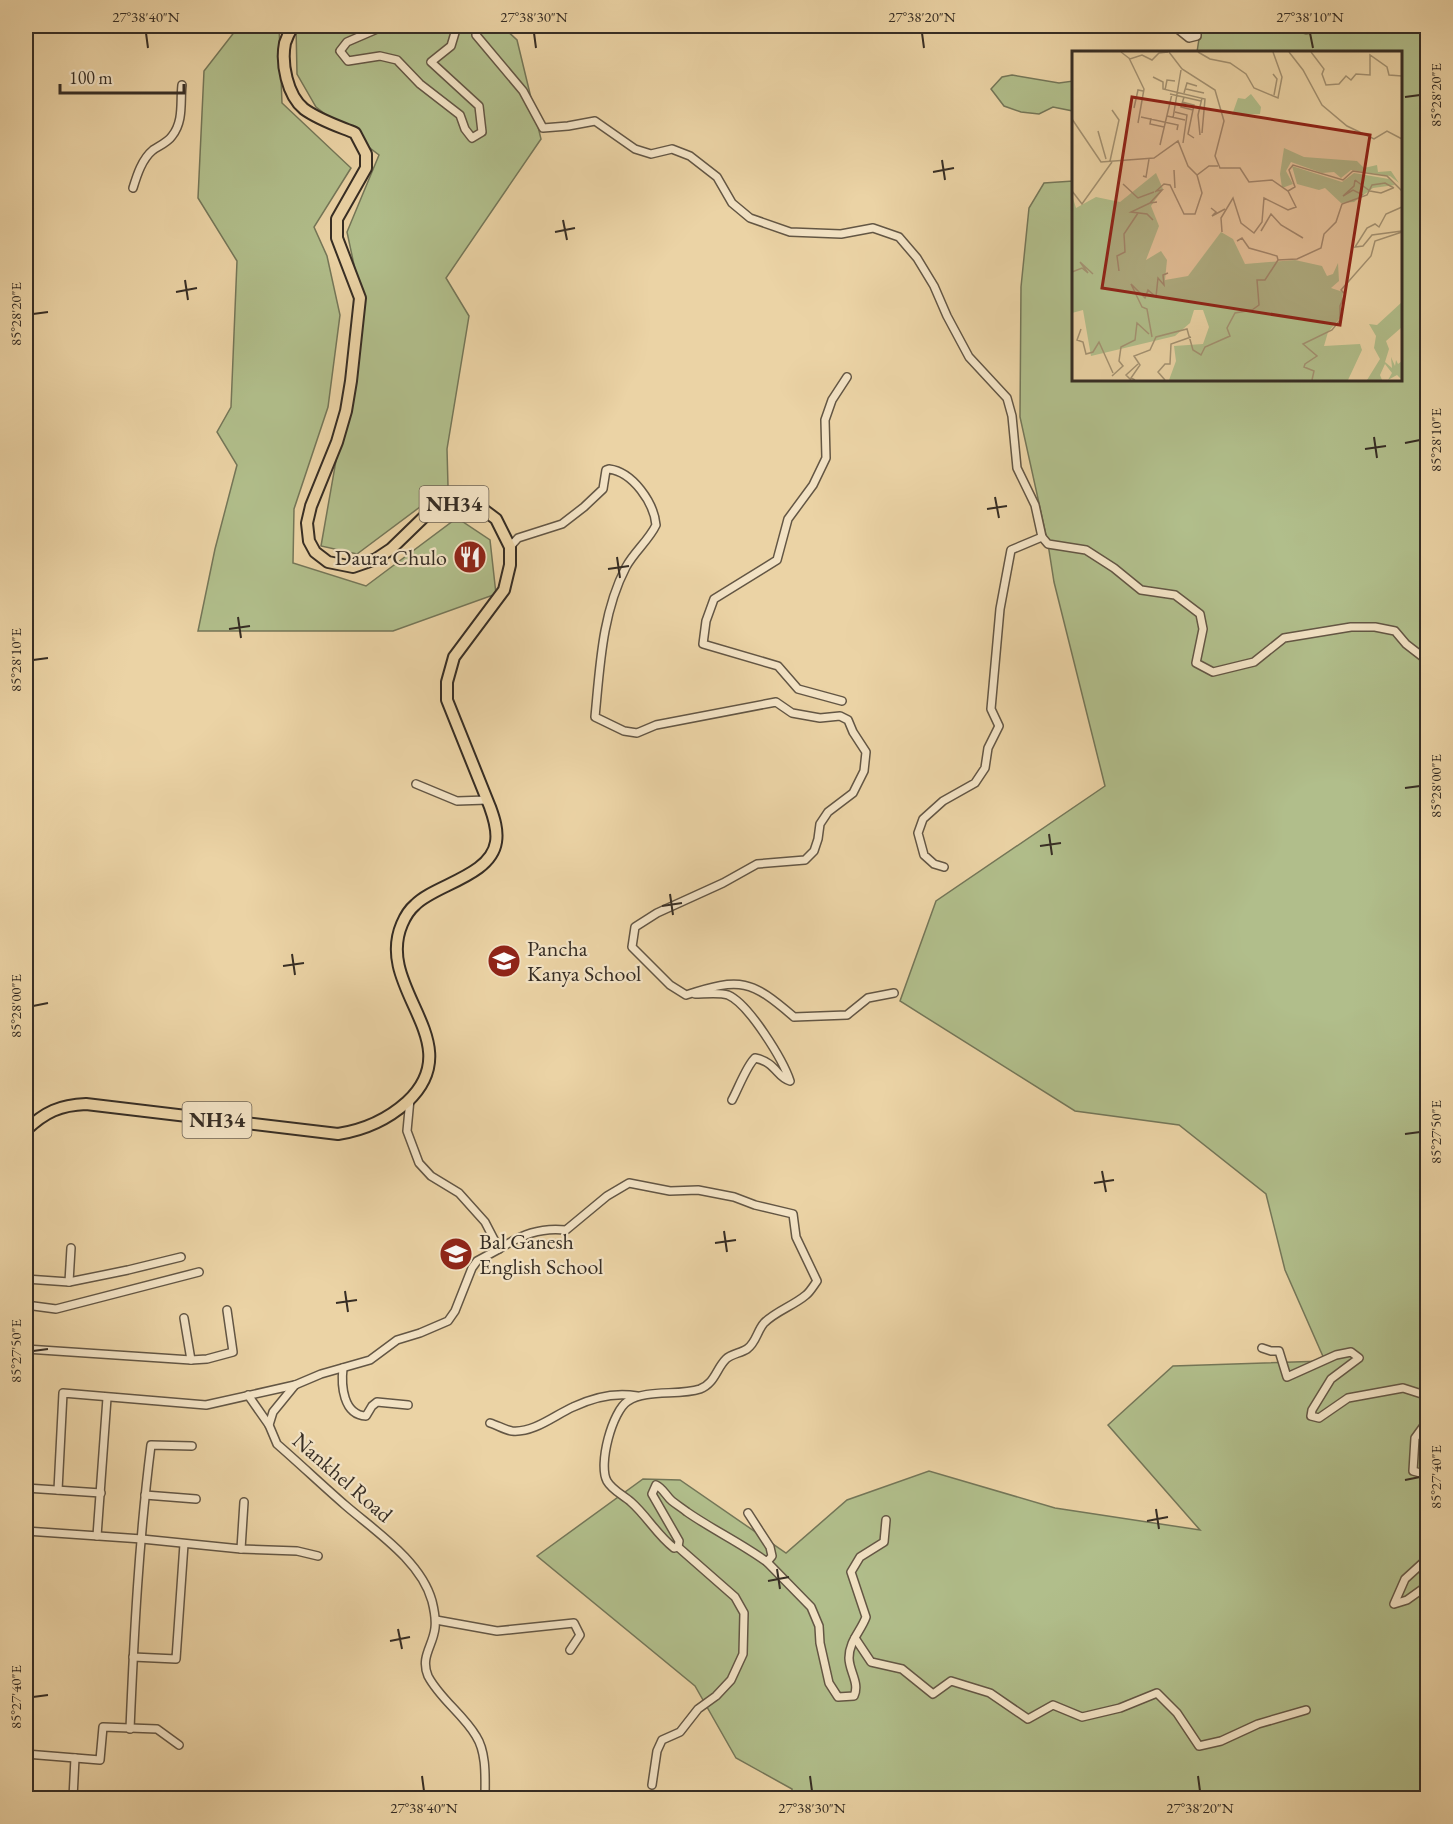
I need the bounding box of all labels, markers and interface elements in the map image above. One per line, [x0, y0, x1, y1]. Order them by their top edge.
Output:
text: 27°38'40"N [112, 7, 180, 26]
text: 27°38'30"N [500, 7, 568, 26]
text: 27°38'20"N [888, 7, 956, 26]
text: 27°38'10"N [1276, 7, 1344, 26]
inset map [1072, 51, 1402, 381]
scale bar [60, 57, 184, 95]
text: 85°28'20"E [1426, 62, 1445, 127]
text: 100 m [69, 66, 113, 89]
text: 85°28'20"E [6, 281, 25, 346]
text: 85°28'10"E [1426, 407, 1445, 472]
road number: NH34 [420, 486, 488, 522]
restaurant icon: Daura Chulo [452, 539, 488, 575]
place label: Daura Chulo [335, 543, 447, 572]
text: 85°28'10"E [6, 627, 25, 692]
text: 85°28'00"E [1426, 753, 1445, 818]
place label: Pancha Kanya School [527, 934, 641, 988]
school or university icon: Pancha Kanya School [486, 943, 522, 979]
text: 85°28'00"E [6, 973, 25, 1038]
text: 85°27'50"E [1426, 1099, 1445, 1164]
road number: NH34 [182, 1102, 252, 1138]
place label: Bal Ganesh English School [479, 1227, 603, 1281]
school or university icon: Bal Ganesh English School [438, 1236, 474, 1272]
text: 85°27'50"E [6, 1318, 25, 1383]
street label: Nankhel Road [286, 1426, 400, 1529]
text: 85°27'40"E [1426, 1444, 1445, 1509]
text: 85°27'40"E [6, 1664, 25, 1729]
text: 27°38'40"N [390, 1798, 458, 1817]
text: 27°38'30"N [778, 1798, 846, 1817]
text: 27°38'20"N [1166, 1798, 1234, 1817]

